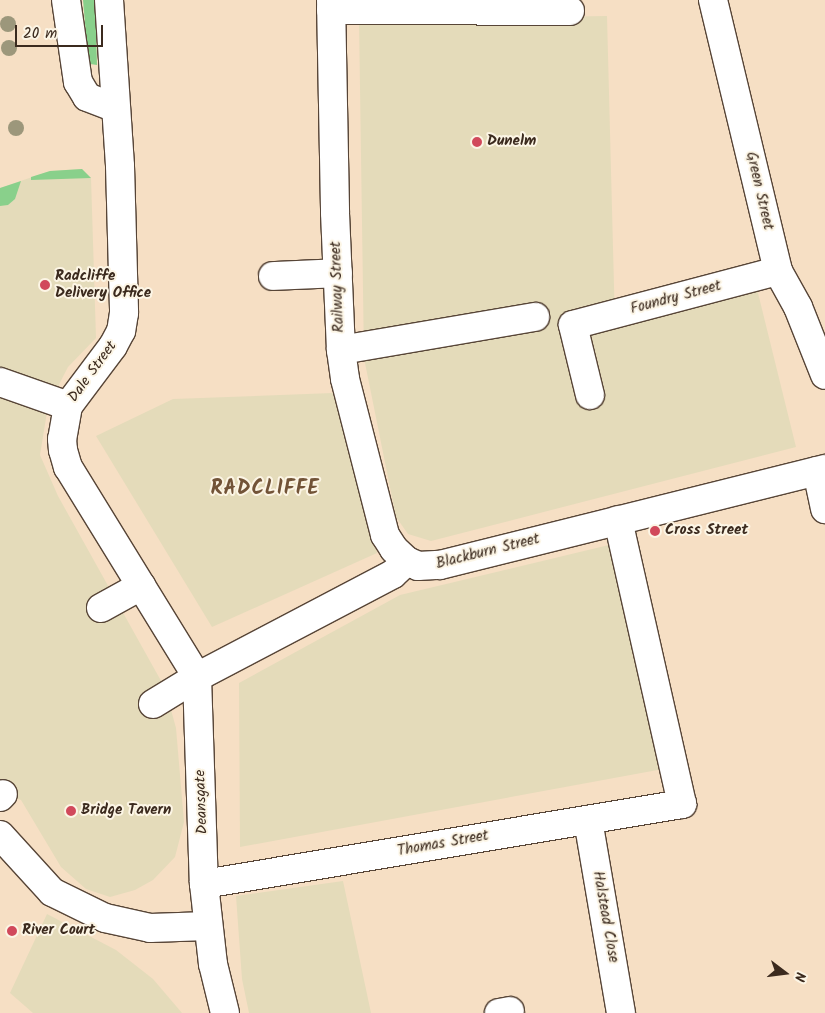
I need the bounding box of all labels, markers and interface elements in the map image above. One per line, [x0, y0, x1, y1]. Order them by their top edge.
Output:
scale bar [18, 15, 105, 47]
text: 20 m [23, 22, 57, 46]
place label: Dunelm [487, 133, 536, 151]
marker: Dunelm [471, 136, 483, 148]
street label: Green Street [741, 150, 777, 232]
street label: Railway Street [327, 241, 349, 333]
place label: Radcliffe Delivery Office [55, 267, 151, 302]
street label: Foundry Street [629, 277, 723, 319]
marker: Radcliffe Delivery Office [39, 279, 51, 291]
street label: Dale Street [65, 338, 121, 406]
district label: RADCLIFFE [209, 477, 321, 501]
place label: Cross Street [665, 522, 748, 540]
marker: Cross Street [649, 525, 661, 537]
street label: Blackburn Street [434, 530, 542, 574]
street label: Deansgate [192, 769, 212, 835]
place label: Bridge Tavern [81, 802, 171, 820]
marker: Bridge Tavern [65, 805, 77, 817]
street label: Thomas Street [396, 827, 490, 861]
street label: Halstead Close [588, 870, 622, 964]
place label: River Court [22, 922, 95, 940]
marker: River Court [6, 925, 18, 937]
north arrow [760, 948, 810, 998]
text: N [788, 970, 811, 984]

